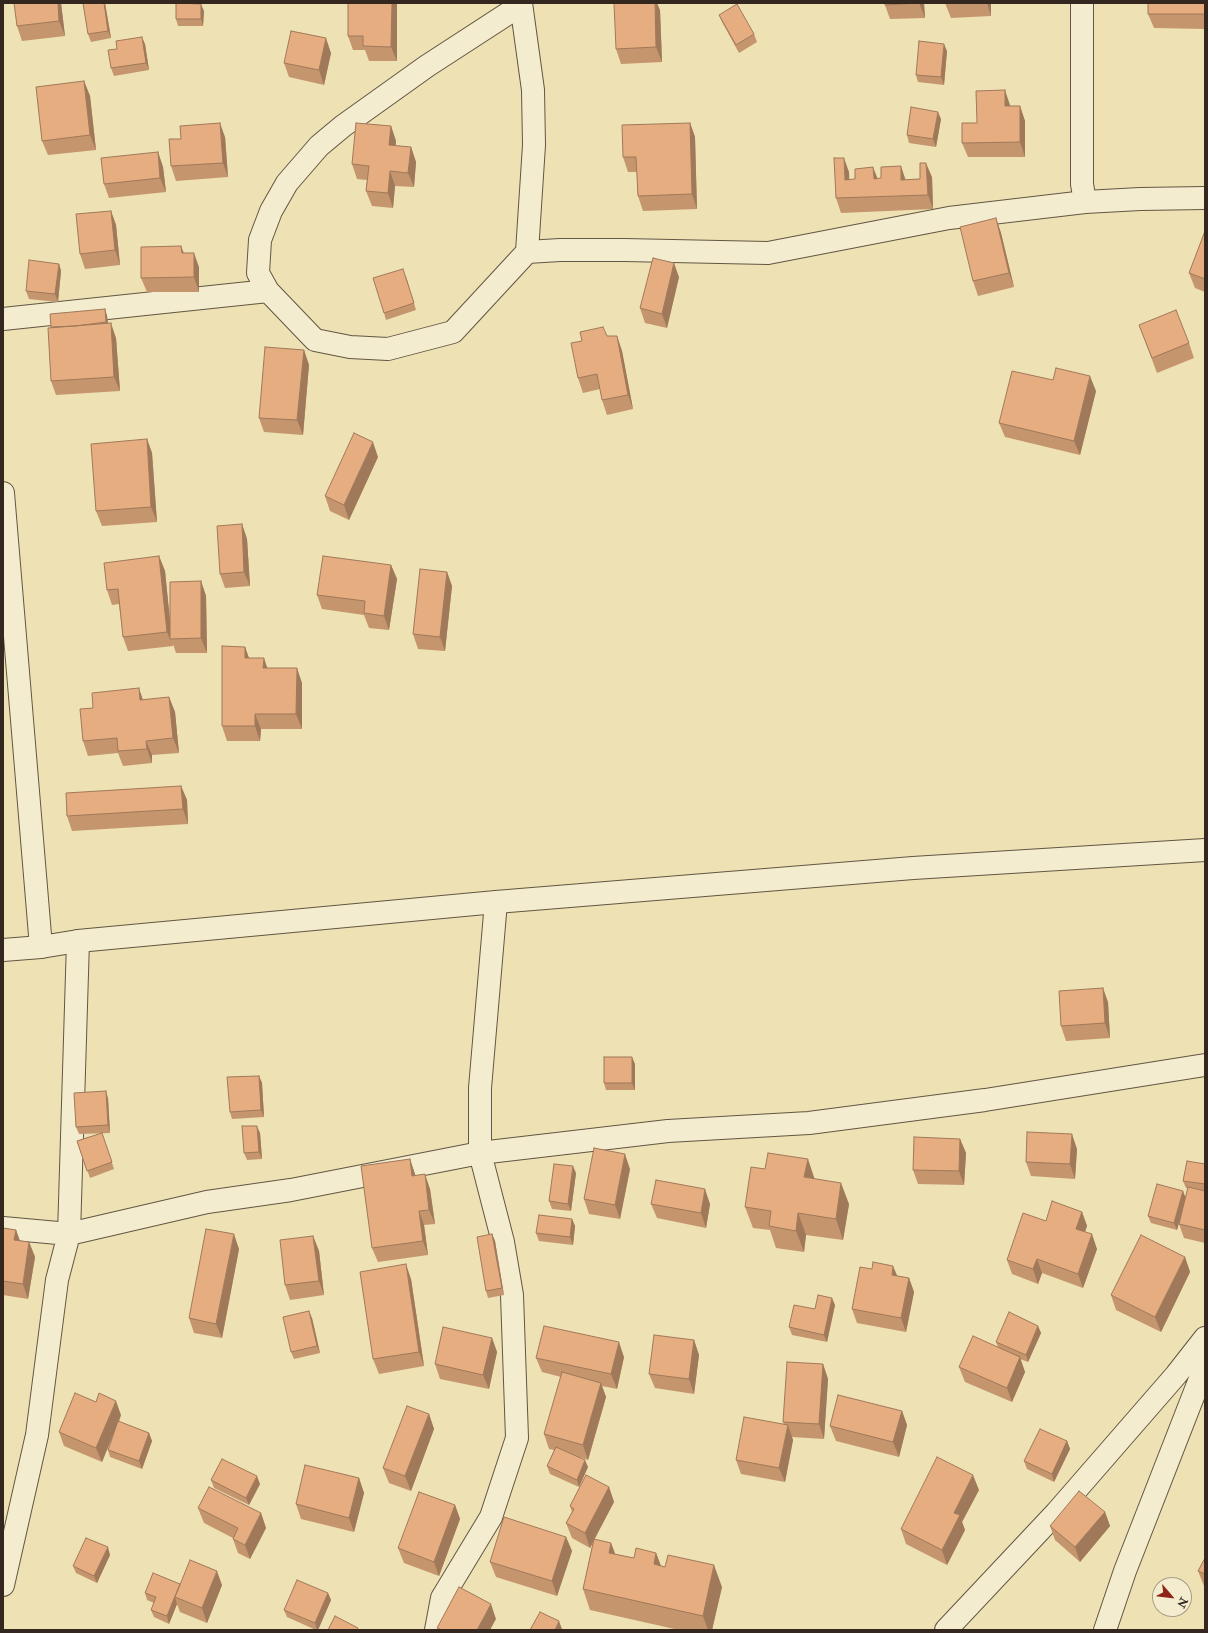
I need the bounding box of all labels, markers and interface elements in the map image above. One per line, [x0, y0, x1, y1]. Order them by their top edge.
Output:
north arrow [1152, 1577, 1192, 1617]
text: N [1174, 1595, 1190, 1610]

